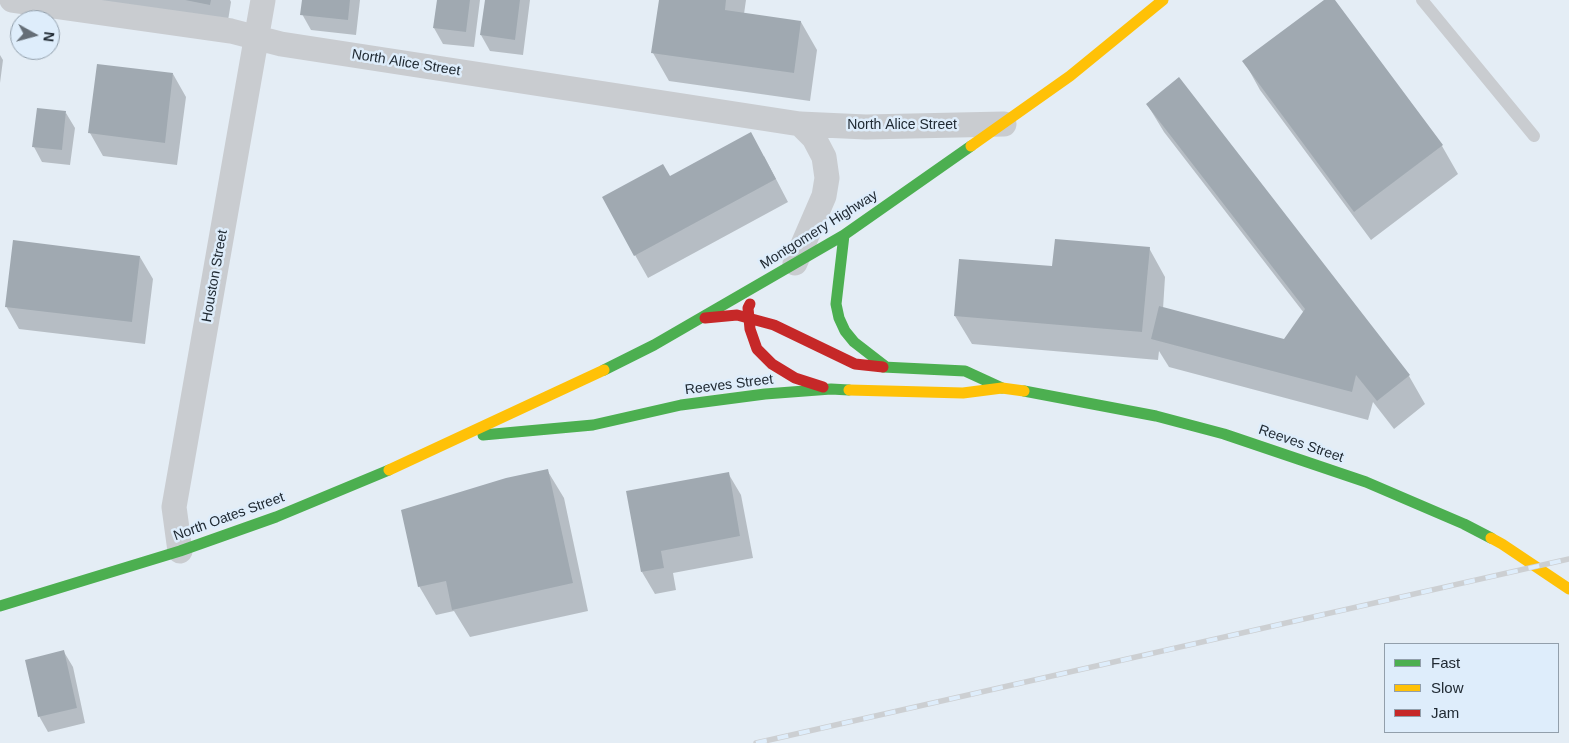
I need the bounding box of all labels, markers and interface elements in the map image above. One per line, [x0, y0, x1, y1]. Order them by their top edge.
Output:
north arrow [10, 10, 60, 60]
text: N [40, 31, 57, 43]
street label: North Alice Street [351, 46, 461, 80]
street label: North Alice Street [847, 117, 957, 133]
street label: Montgomery Highway [757, 187, 881, 273]
street label: Houston Street [199, 229, 231, 323]
street label: Reeves Street [684, 371, 774, 399]
street label: Reeves Street [1256, 422, 1346, 466]
street label: North Oates Street [171, 489, 287, 545]
legend [1384, 643, 1559, 733]
text: Fast [1431, 654, 1460, 671]
text: Slow [1431, 679, 1464, 696]
text: Jam [1431, 704, 1459, 721]

